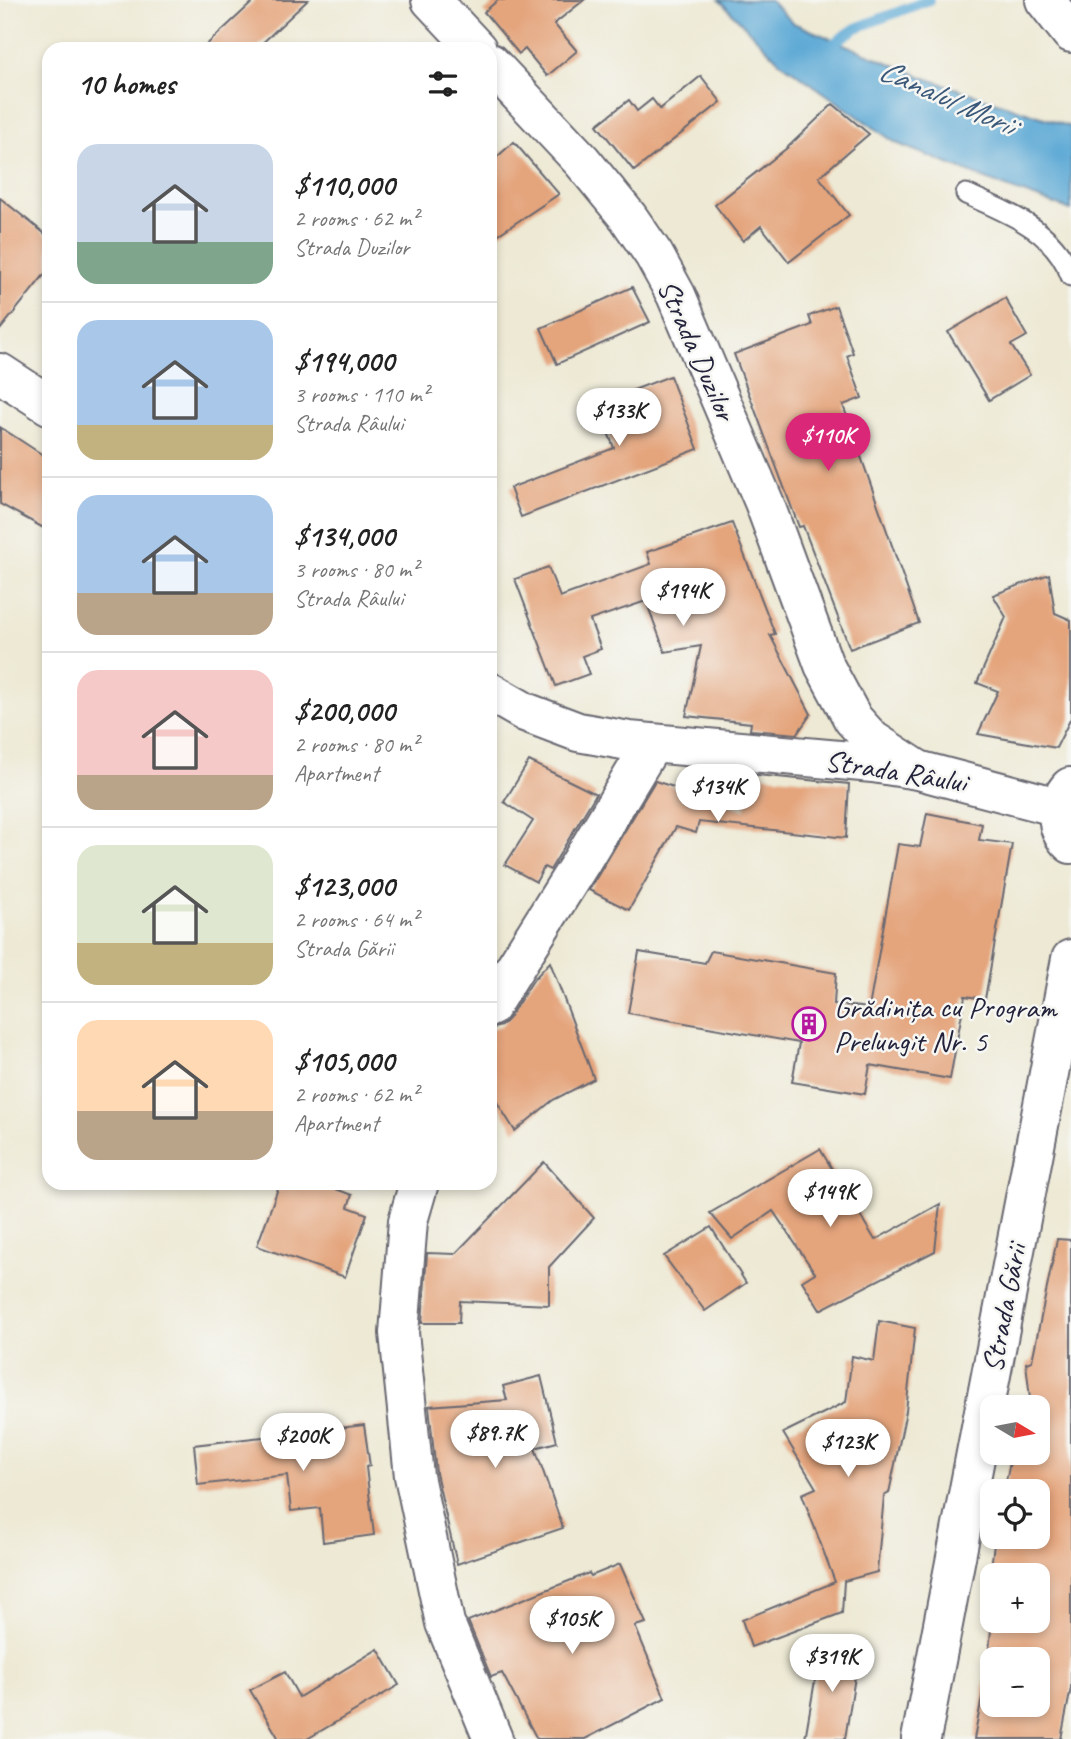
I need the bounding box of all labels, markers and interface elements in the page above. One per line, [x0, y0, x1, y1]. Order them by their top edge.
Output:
water label: Canalul Morii [873, 49, 1029, 148]
text: 10 homes [77, 65, 175, 103]
icon: filters [424, 65, 462, 103]
text: $110,000 [294, 166, 394, 204]
icon: home [133, 172, 217, 256]
text: 2 rooms · 62 m² [294, 204, 418, 233]
text: Strada Duzilor [294, 233, 409, 262]
street label: Strada Duzilor [649, 274, 746, 428]
text: $194,000 [294, 342, 394, 380]
icon: home [133, 348, 217, 432]
text: 3 rooms · 110 m² [294, 380, 429, 409]
pin: $133K [570, 388, 668, 448]
text: $133K [592, 396, 646, 425]
text: Strada Râului [294, 409, 403, 438]
pin: $110K [779, 414, 877, 473]
text: $110K [801, 421, 855, 450]
text: $134,000 [294, 517, 394, 555]
icon: home [133, 523, 217, 607]
text: 3 rooms · 80 m² [294, 555, 418, 584]
pin: $194K [634, 568, 732, 628]
text: $194K [657, 576, 709, 605]
text: Strada Râului [294, 584, 403, 613]
text: $200,000 [294, 692, 394, 730]
icon: home [133, 698, 217, 782]
text: 2 rooms · 80 m² [294, 730, 418, 759]
street label: Strada Râului [823, 741, 973, 801]
text: Apartment [294, 759, 379, 788]
pin: $134K [669, 764, 767, 824]
text: $134K [691, 772, 745, 801]
text: $123,000 [294, 867, 394, 905]
icon: home [133, 873, 217, 957]
text: 2 rooms · 64 m² [294, 905, 418, 934]
text: Strada Gării [294, 934, 394, 963]
place label: Grădinița cu Program Prelungit Nr. 5 [834, 988, 1058, 1060]
building icon: Grădinița cu Program Prelungit Nr. 5 [790, 1005, 828, 1043]
text: $105,000 [294, 1042, 394, 1080]
icon: home [133, 1048, 217, 1132]
text: 2 rooms · 62 m² [294, 1080, 418, 1109]
text: Apartment [294, 1109, 379, 1138]
pin: $149K [781, 1170, 879, 1229]
text: $149K [804, 1177, 856, 1206]
street label: Strada Gării [973, 1237, 1036, 1375]
north arrow [980, 1395, 1050, 1465]
map controls [980, 1395, 1050, 1717]
pin: $89.7K [438, 1410, 552, 1470]
pin: $200K [254, 1414, 352, 1473]
text: $89.7K [466, 1418, 524, 1447]
pin: $123K [799, 1420, 897, 1479]
text: $200K [276, 1421, 330, 1450]
text: $123K [821, 1427, 875, 1456]
button: locate [980, 1479, 1050, 1549]
button: + [980, 1563, 1050, 1633]
pin: $105K [523, 1596, 621, 1656]
text: $105K [546, 1604, 598, 1633]
pin: $319K [783, 1634, 881, 1694]
text: $319K [806, 1642, 858, 1671]
button: − [980, 1647, 1050, 1717]

